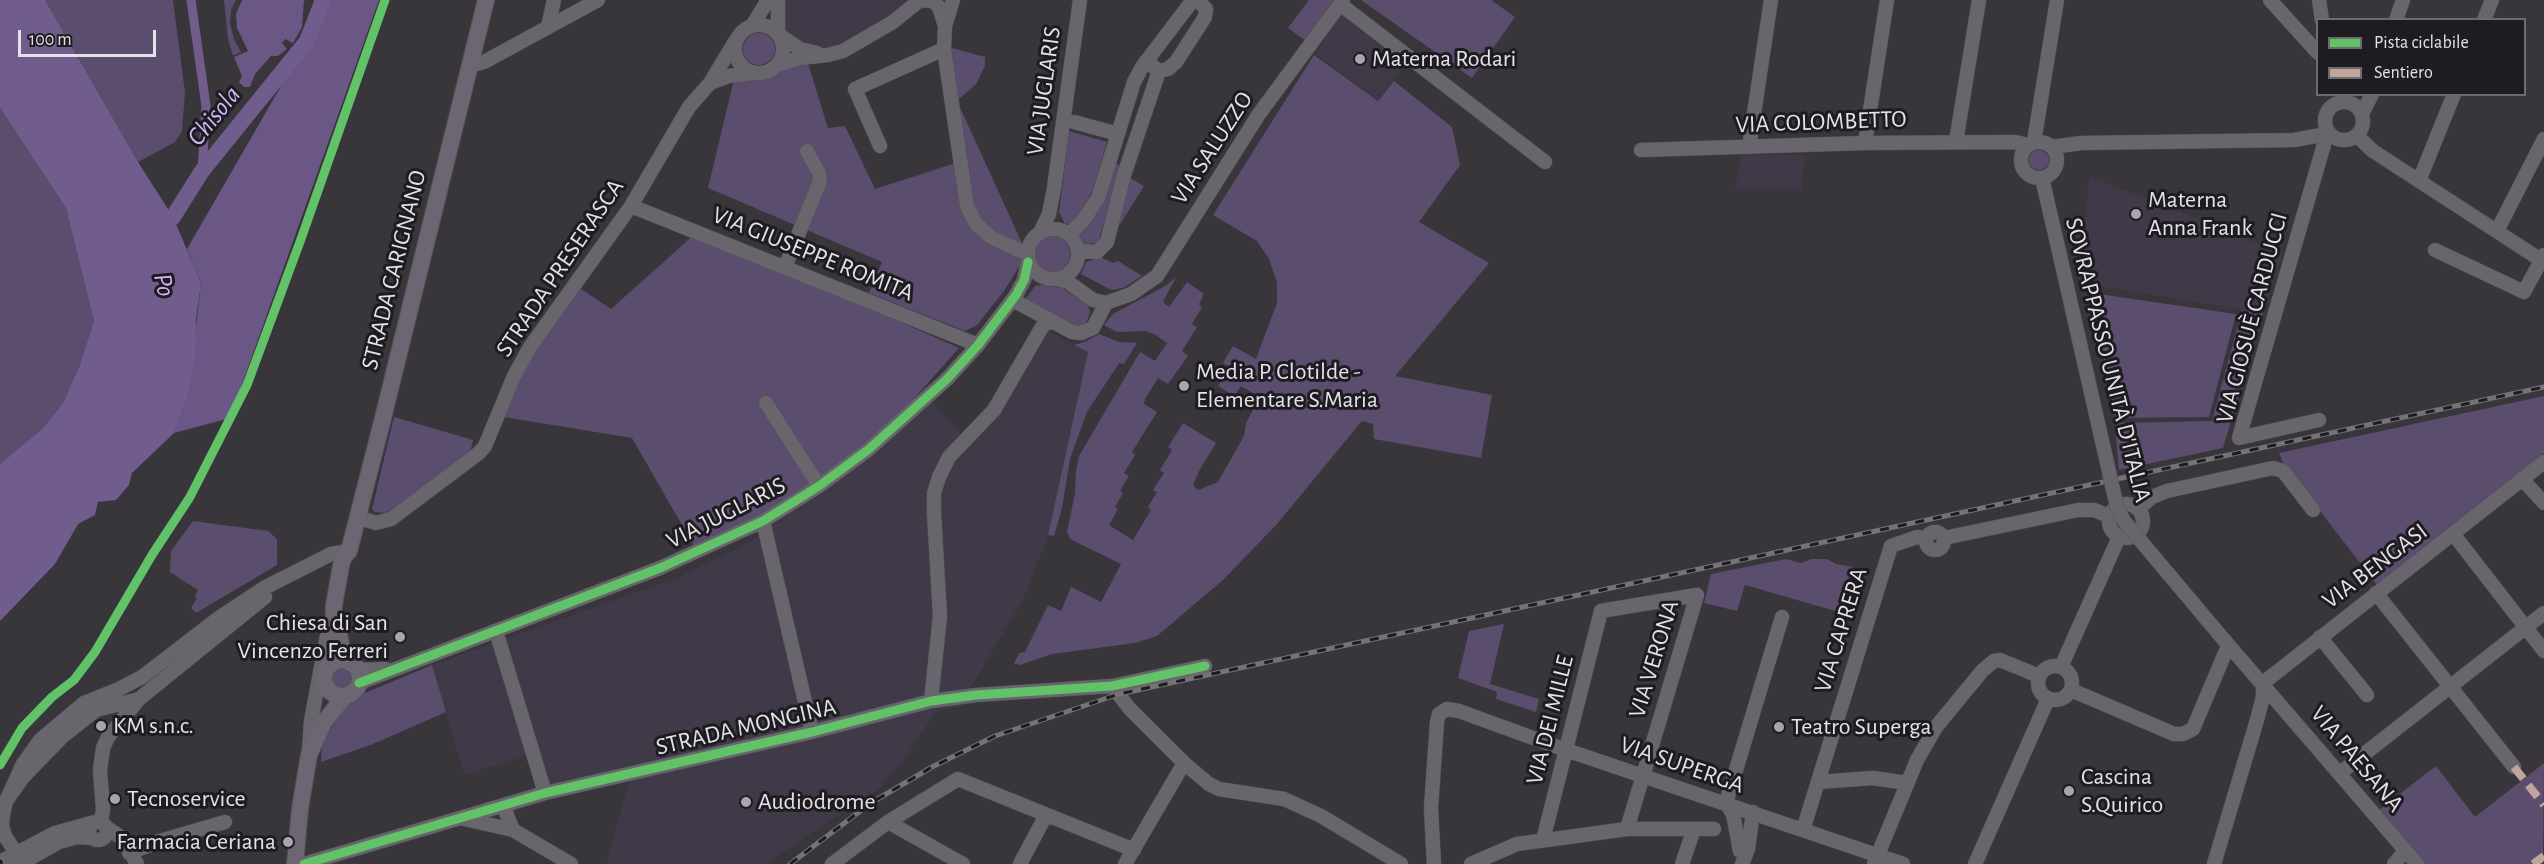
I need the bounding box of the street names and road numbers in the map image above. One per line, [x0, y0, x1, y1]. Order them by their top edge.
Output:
street label: VIA JUGLARIS [1021, 25, 1067, 157]
street label: VIA SALUZZO [1165, 86, 1259, 210]
street label: VIA COLOMBETTO [1735, 105, 1907, 139]
street label: STRADA CARIGNANO [355, 167, 433, 373]
street label: STRADA PRESERASCA [490, 174, 630, 362]
street label: VIA GIUSEPPE ROMITA [708, 200, 918, 308]
street label: VIA GIOSUÈ CARDUCCI [2210, 210, 2294, 426]
street label: SOVRAPPASSO UNITÀ D'ITALIA [2059, 215, 2157, 505]
street label: VIA JUGLARIS [662, 471, 790, 555]
street label: VIA BENGASI [2317, 517, 2433, 615]
street label: VIA CAPRERA [1808, 564, 1874, 696]
street label: VIA VERONA [1622, 597, 1686, 721]
street label: VIA DEI MILLE [1520, 652, 1580, 788]
street label: STRADA MONGINA [653, 692, 839, 762]
street label: VIA PAESANA [2304, 700, 2410, 818]
street label: VIA SUPERGA [1616, 730, 1748, 800]

